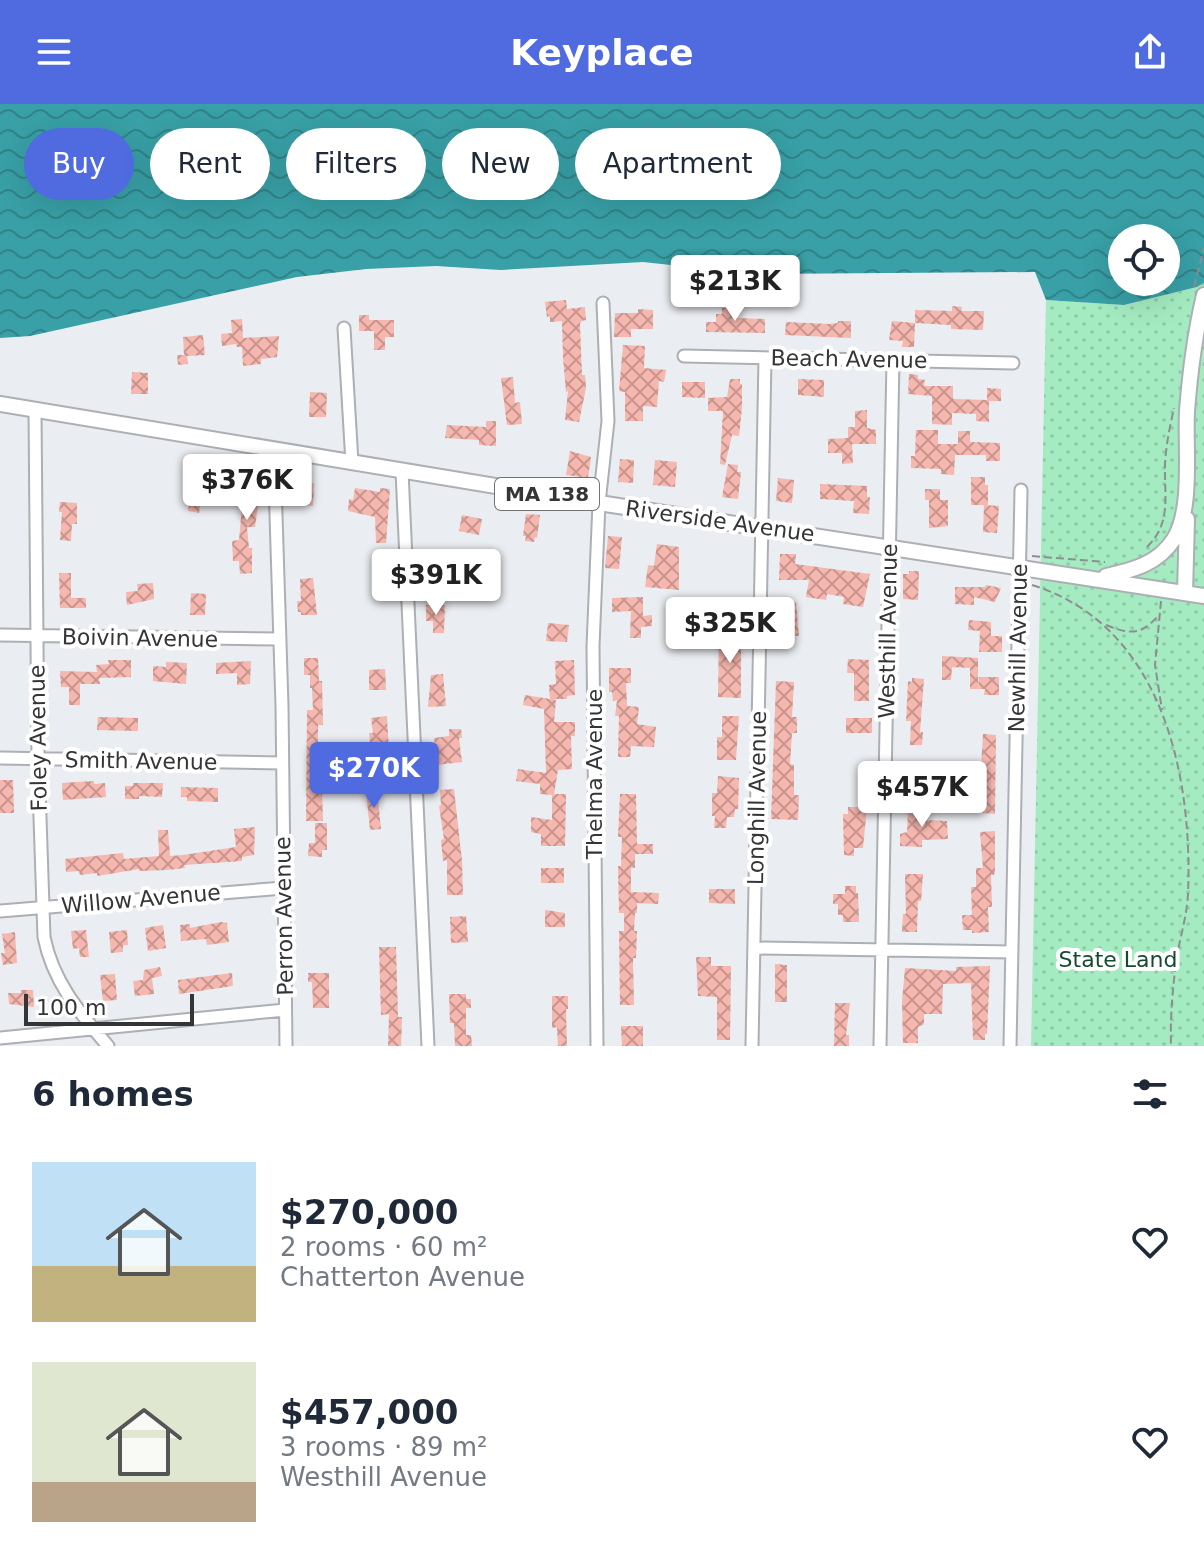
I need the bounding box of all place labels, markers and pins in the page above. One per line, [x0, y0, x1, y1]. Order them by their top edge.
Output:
pin: $213K [679, 255, 791, 323]
pin: $376K [191, 454, 303, 522]
pin: $391K [380, 549, 492, 617]
pin: $325K [674, 597, 786, 665]
pin: $270K [318, 742, 430, 810]
pin: $457K [866, 761, 978, 829]

